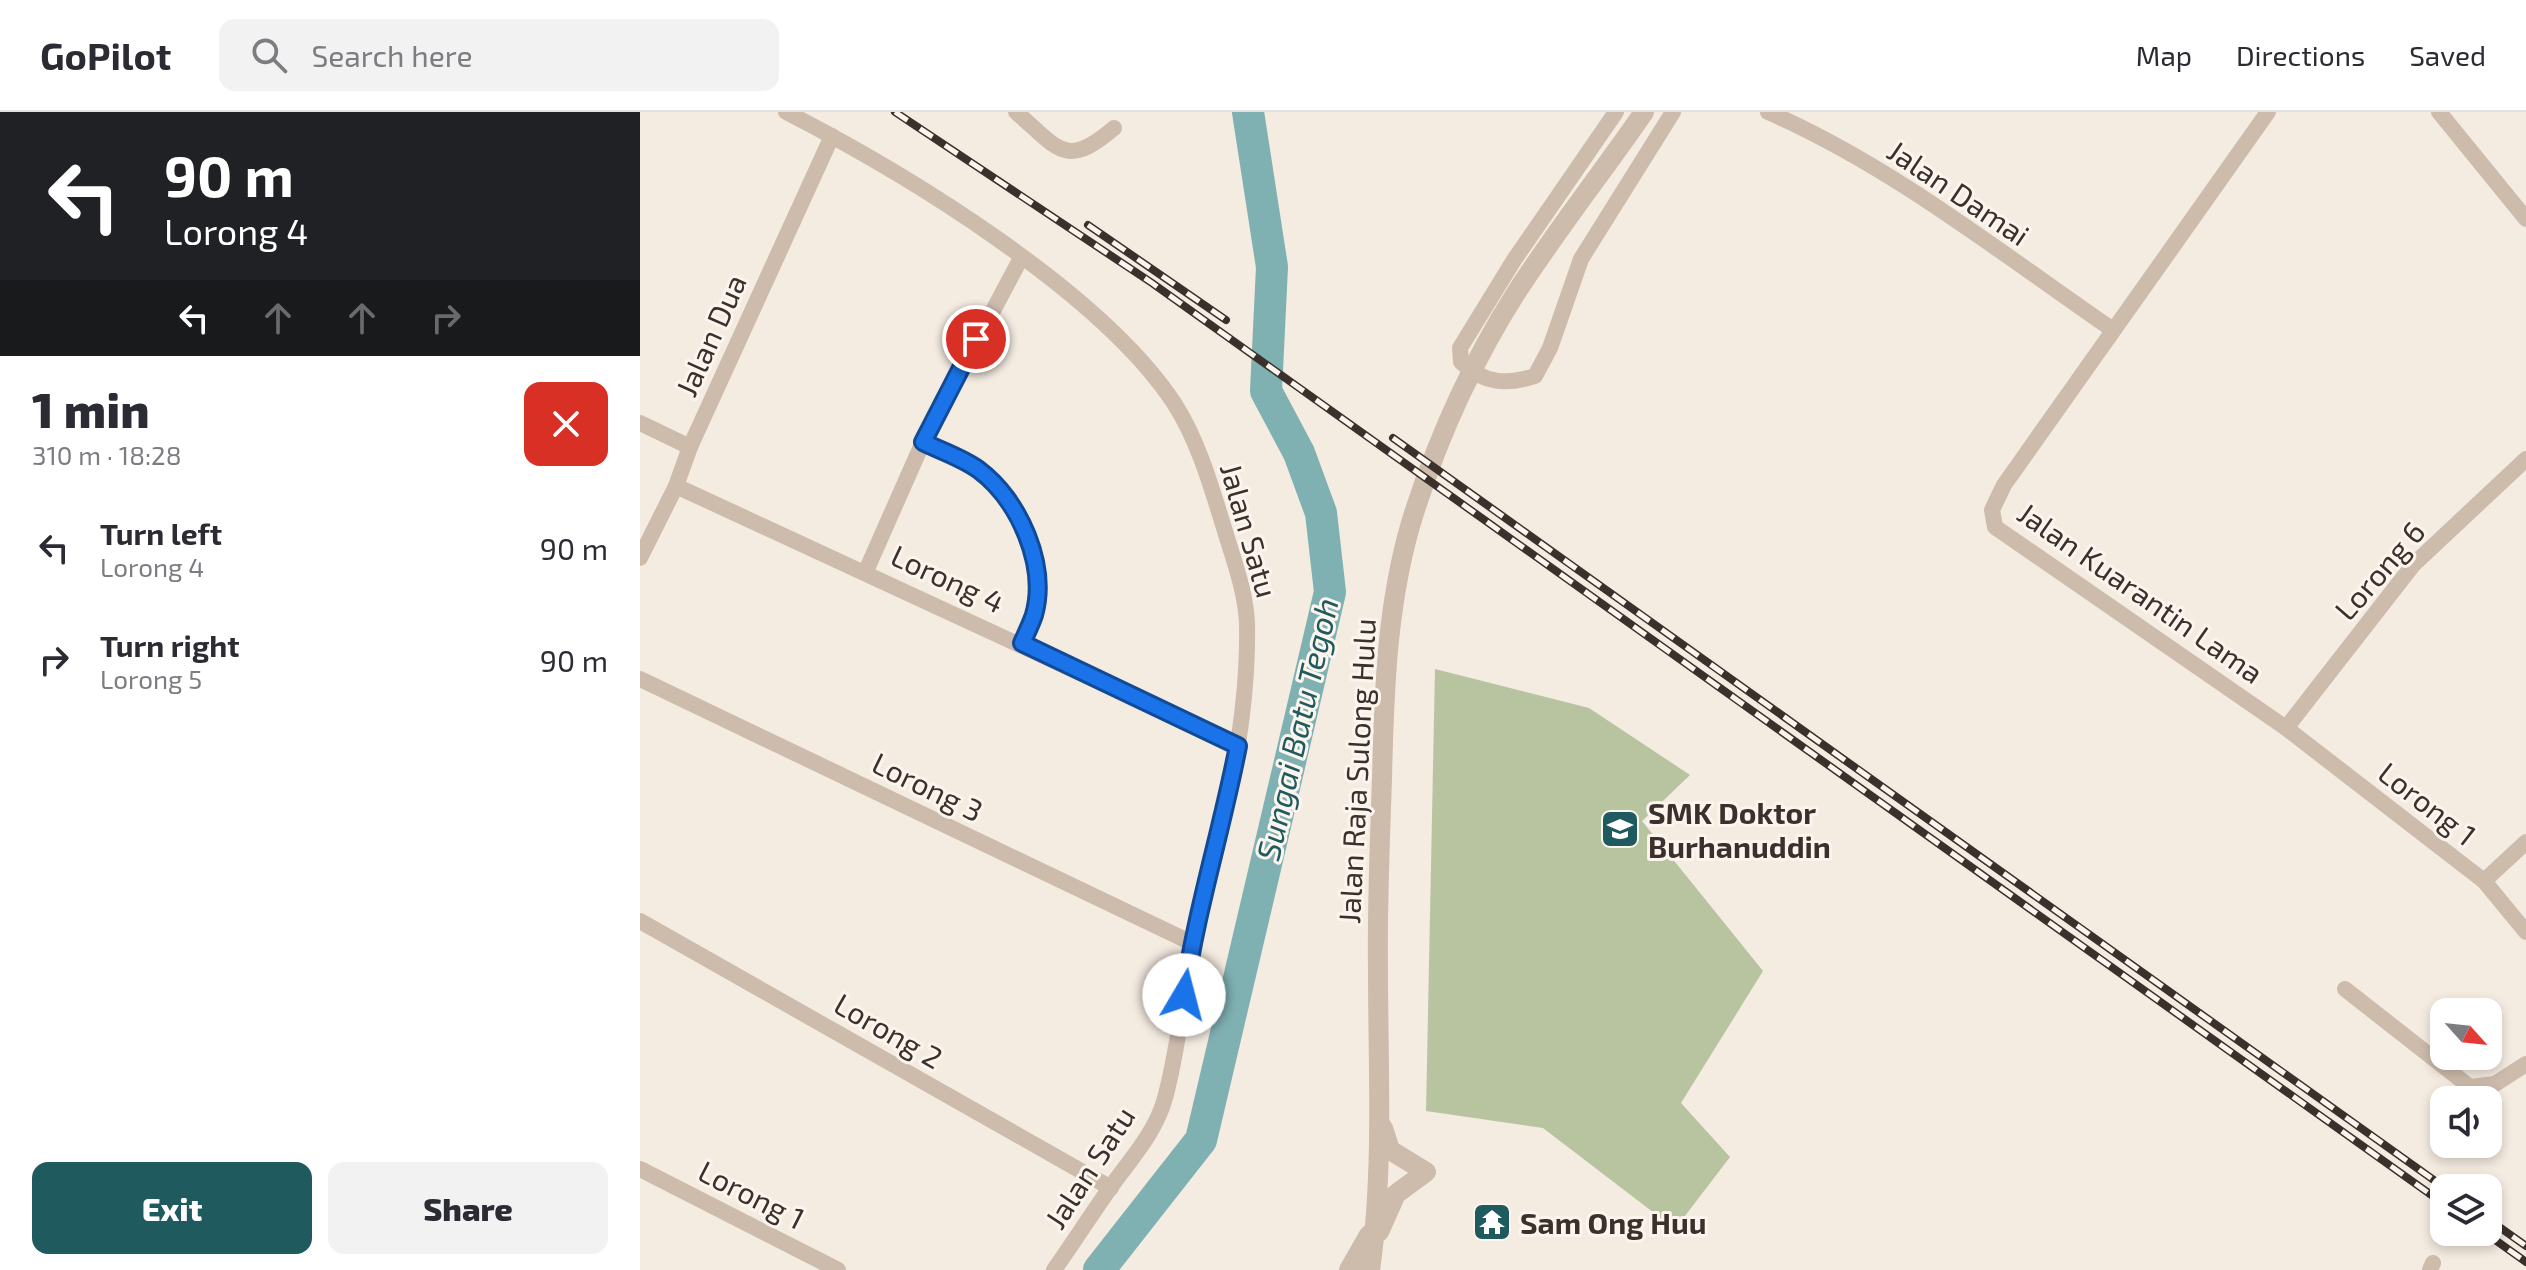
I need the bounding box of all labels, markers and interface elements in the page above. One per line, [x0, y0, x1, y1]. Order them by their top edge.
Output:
search box [219, 19, 779, 91]
text: GoPilot [40, 32, 171, 78]
icon: search [247, 33, 291, 77]
text: Search here [311, 37, 473, 73]
text: Map [2136, 38, 2192, 72]
text: Directions [2236, 38, 2365, 72]
text: Saved [2409, 38, 2486, 72]
street label: Jalan Damai [1881, 132, 2037, 252]
text: 90 m [164, 141, 294, 208]
icon: left [32, 144, 136, 248]
text: Lorong 4 [164, 209, 308, 252]
street label: Jalan Dua [667, 268, 753, 402]
icon: left [172, 296, 216, 340]
icon: ahead [256, 296, 300, 340]
icon: ahead [340, 296, 384, 340]
icon: right [424, 296, 468, 340]
pin [942, 305, 1010, 373]
icon: arrive [954, 317, 998, 361]
text: 1 min [32, 380, 150, 438]
button: close [524, 382, 608, 466]
text: 310 m · 18:28 [32, 439, 181, 470]
street label: Jalan Satu [1214, 459, 1286, 601]
street label: Jalan Kuarantin Lama [2012, 494, 2270, 690]
street label: Lorong 6 [2326, 513, 2432, 627]
text: Turn left [100, 515, 222, 551]
icon: left [32, 526, 76, 570]
text: 90 m [540, 530, 608, 566]
street label: Lorong 4 [886, 536, 1010, 620]
text: Lorong 4 [100, 551, 204, 582]
water label: Sungai Batu Tegoh [1247, 594, 1346, 864]
street label: Jalan Raja Sulong Hulu [1330, 617, 1382, 925]
text: Turn right [100, 627, 240, 663]
icon: right [32, 638, 76, 682]
text: 90 m [540, 642, 608, 678]
text: Lorong 5 [100, 663, 202, 694]
street label: Lorong 3 [867, 744, 989, 828]
street label: Lorong 1 [2372, 754, 2484, 852]
place label: SMK Doktor Burhanuddin [1648, 794, 1831, 864]
school or university icon: SMK Doktor Burhanuddin [1599, 808, 1641, 850]
position arrow [1142, 953, 1226, 1037]
street label: Lorong 2 [829, 985, 949, 1075]
north arrow [2430, 998, 2502, 1070]
map controls [2430, 998, 2502, 1246]
button: sound [2430, 1086, 2502, 1158]
street label: Jalan Satu [1036, 1099, 1142, 1235]
street label: Lorong 1 [693, 1152, 811, 1236]
button: Exit [32, 1162, 312, 1254]
button: Share [328, 1162, 608, 1254]
button: layers [2430, 1174, 2502, 1246]
temple icon: Sam Ong Huu [1471, 1201, 1513, 1243]
place label: Sam Ong Huu [1520, 1204, 1706, 1240]

